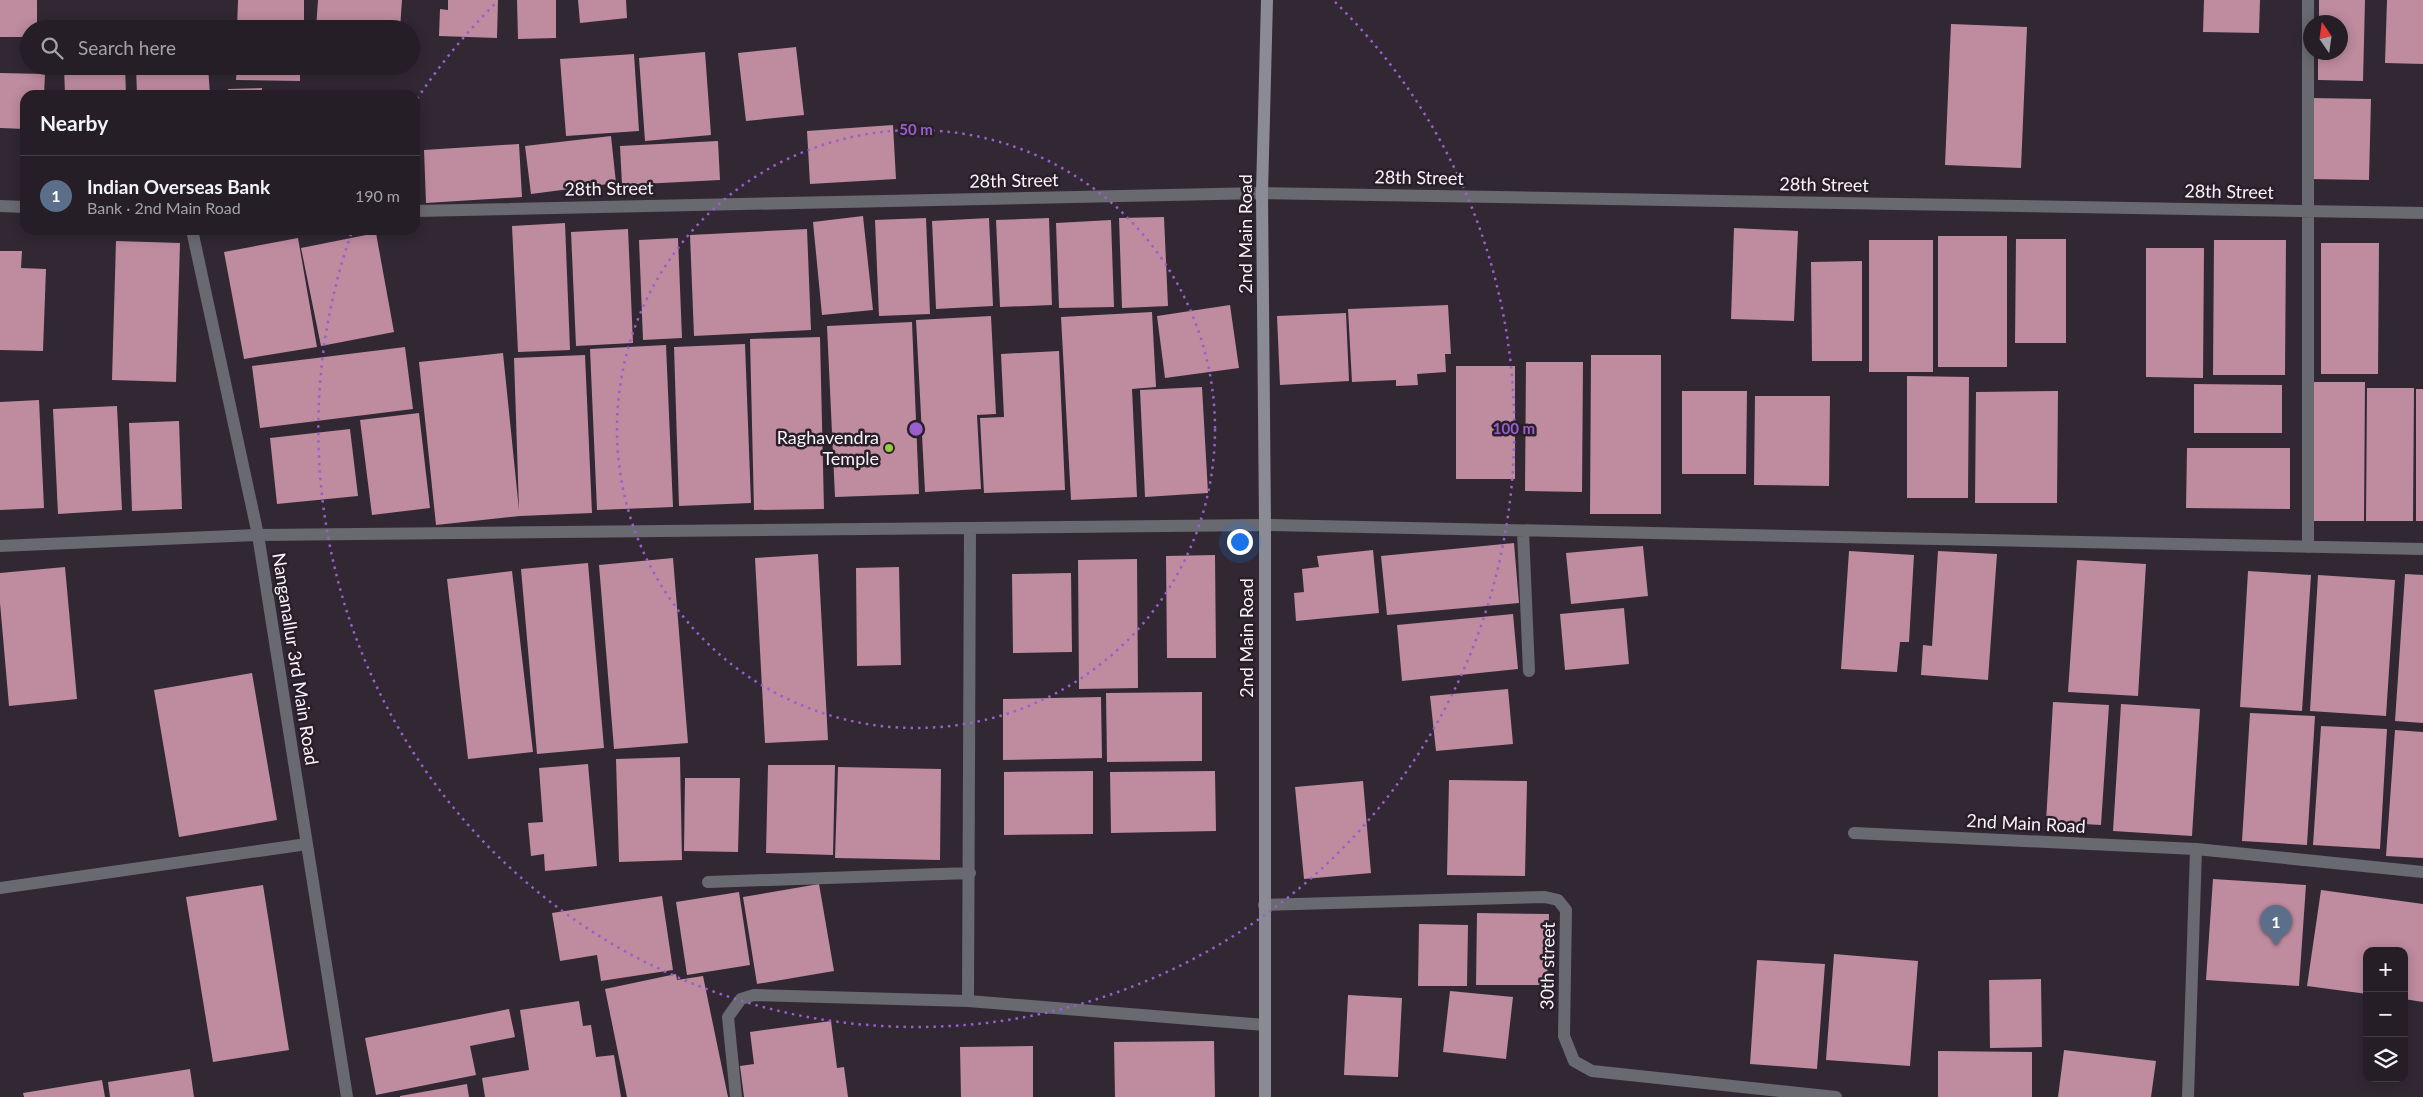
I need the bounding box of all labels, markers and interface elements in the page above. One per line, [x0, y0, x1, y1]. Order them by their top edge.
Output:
north arrow [2303, 15, 2348, 60]
search box [20, 20, 420, 75]
icon: search [38, 34, 66, 62]
text: Search here [78, 36, 176, 59]
text: Nearby [40, 110, 108, 135]
text: 50 m [899, 120, 933, 138]
street label: 28th Street [1374, 165, 1464, 189]
street label: 28th Street [969, 168, 1059, 192]
street label: 28th Street [1779, 172, 1869, 196]
street label: 2nd Main Road [1234, 174, 1256, 294]
text: Indian Overseas Bank [87, 175, 270, 198]
street label: 28th Street [564, 176, 654, 200]
street label: 28th Street [2184, 179, 2274, 203]
text: 1 [51, 186, 61, 205]
text: 190 m [355, 186, 400, 205]
text: Bank · 2nd Main Road [87, 198, 241, 217]
text: 100 m [1493, 419, 1535, 437]
centre of rings [907, 420, 925, 438]
place label: Raghavendra Temple [777, 426, 879, 469]
marker: Raghavendra Temple [883, 442, 895, 454]
your location [1227, 529, 1253, 555]
street label: Nanganallur 3rd Main Road [268, 551, 324, 767]
street label: 2nd Main Road [1235, 578, 1257, 698]
street label: 2nd Main Road [1966, 809, 2086, 837]
pin: 1 [2260, 905, 2292, 946]
street label: 30th street [1535, 921, 1559, 1010]
map controls [2363, 947, 2408, 1082]
button: + [2363, 947, 2408, 992]
button: − [2363, 992, 2408, 1037]
button: layers [2363, 1037, 2408, 1082]

